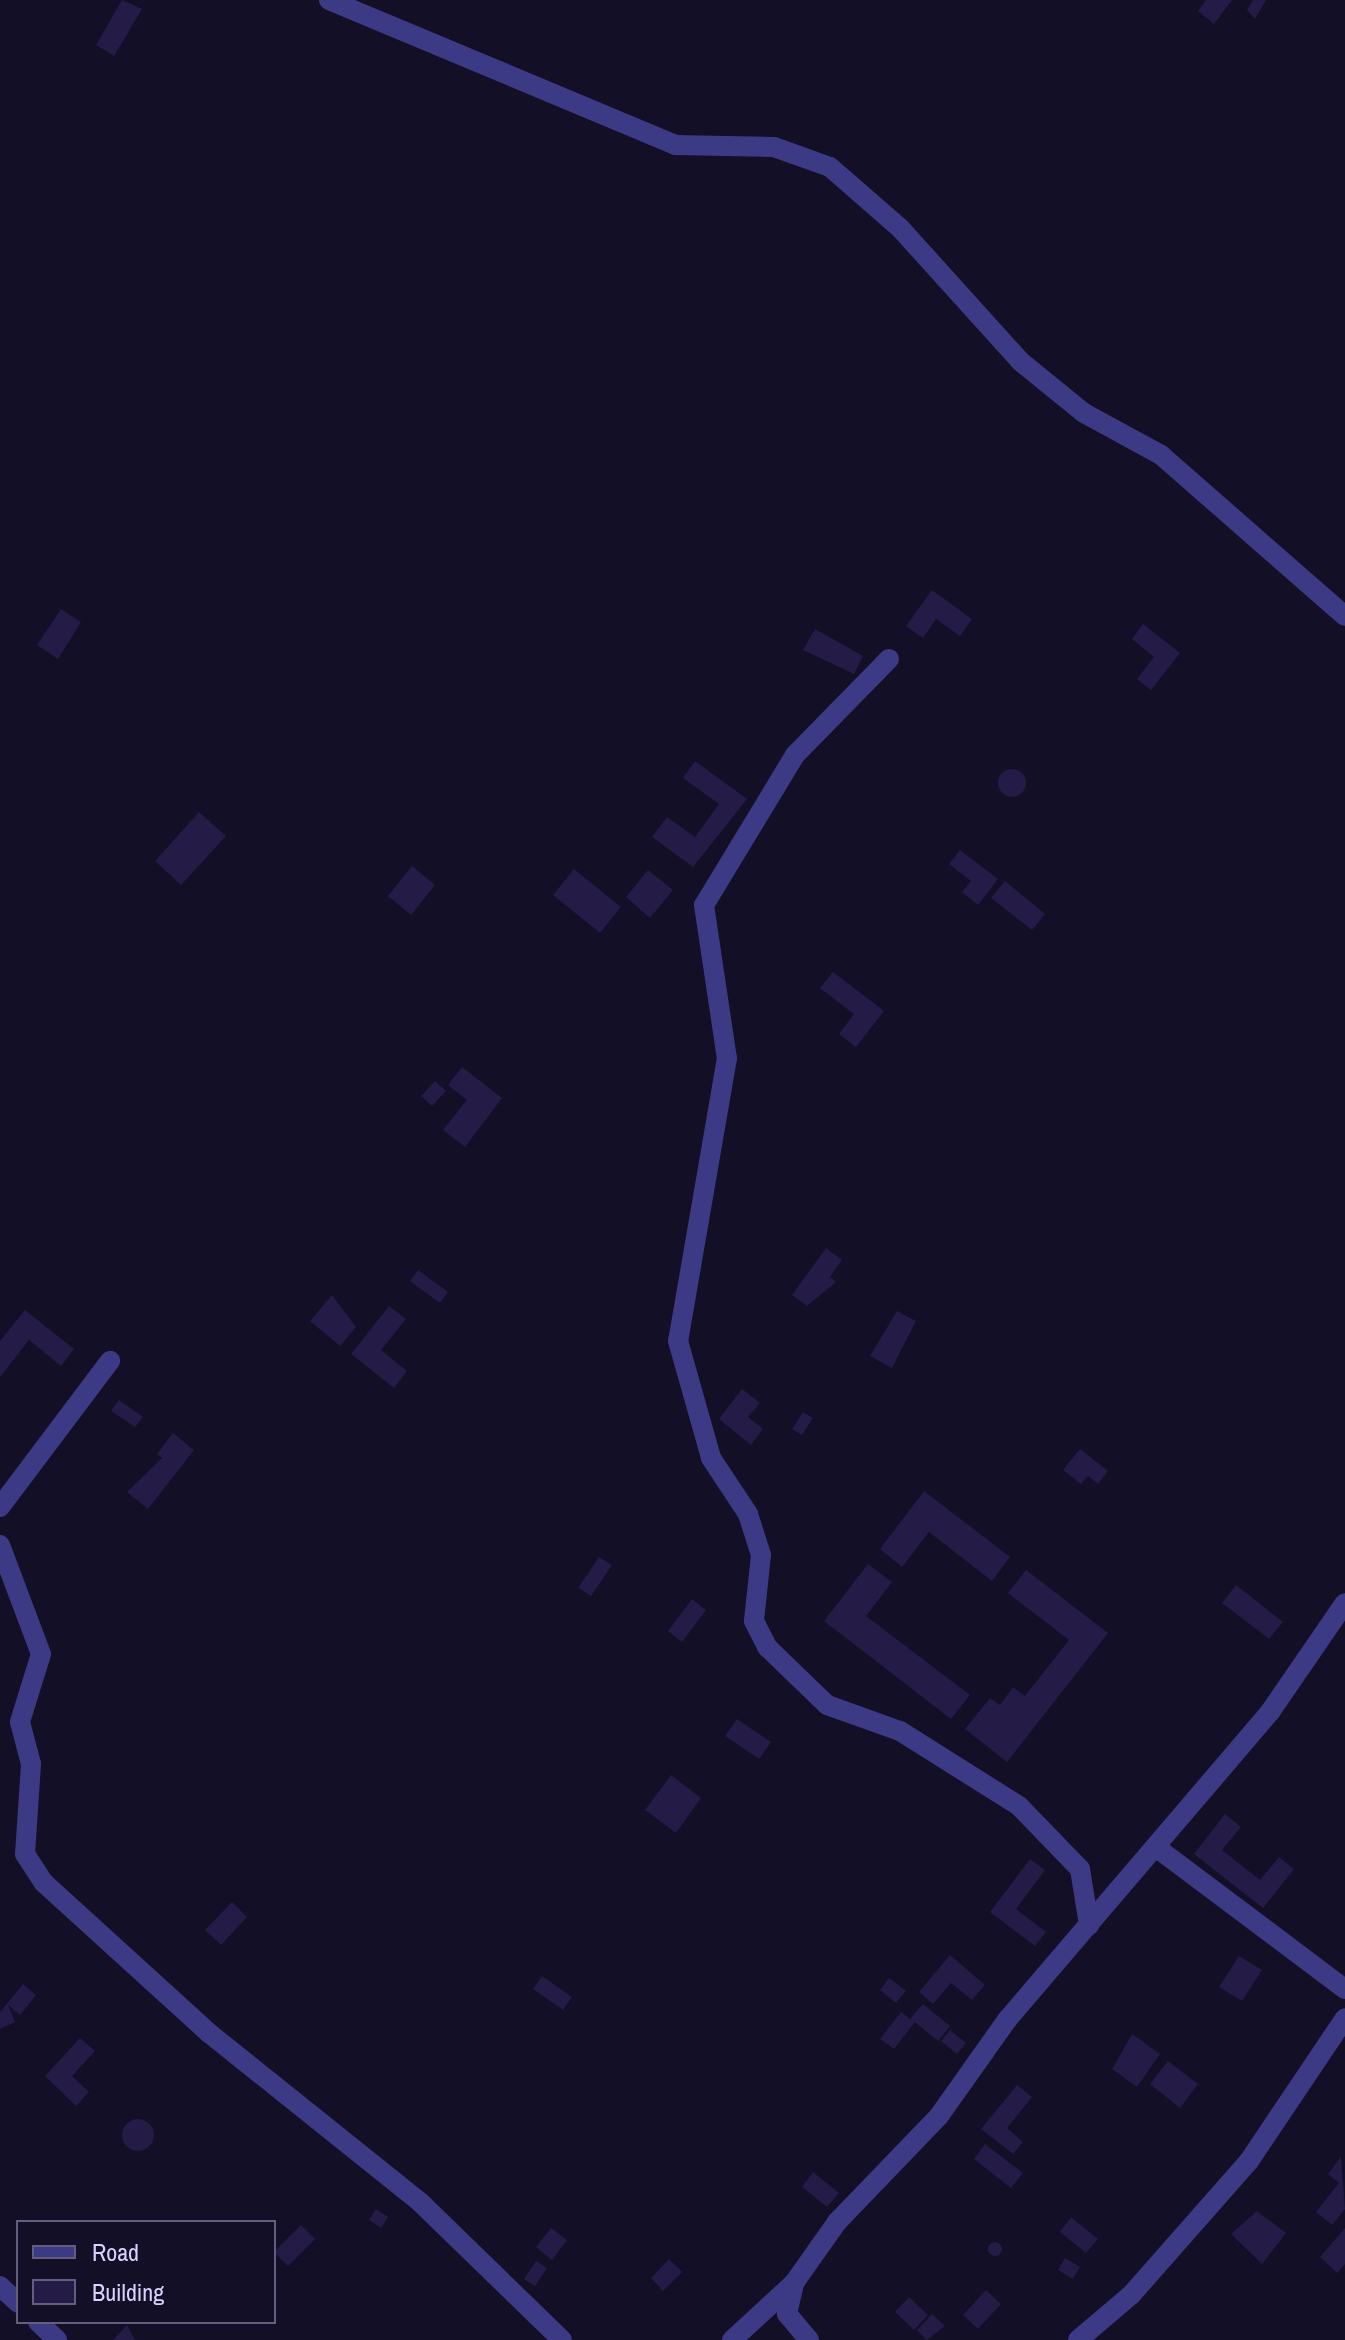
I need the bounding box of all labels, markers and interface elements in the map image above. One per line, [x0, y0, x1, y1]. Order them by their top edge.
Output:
legend [16, 2220, 276, 2324]
text: Road [92, 2236, 139, 2268]
text: Building [92, 2276, 164, 2308]

